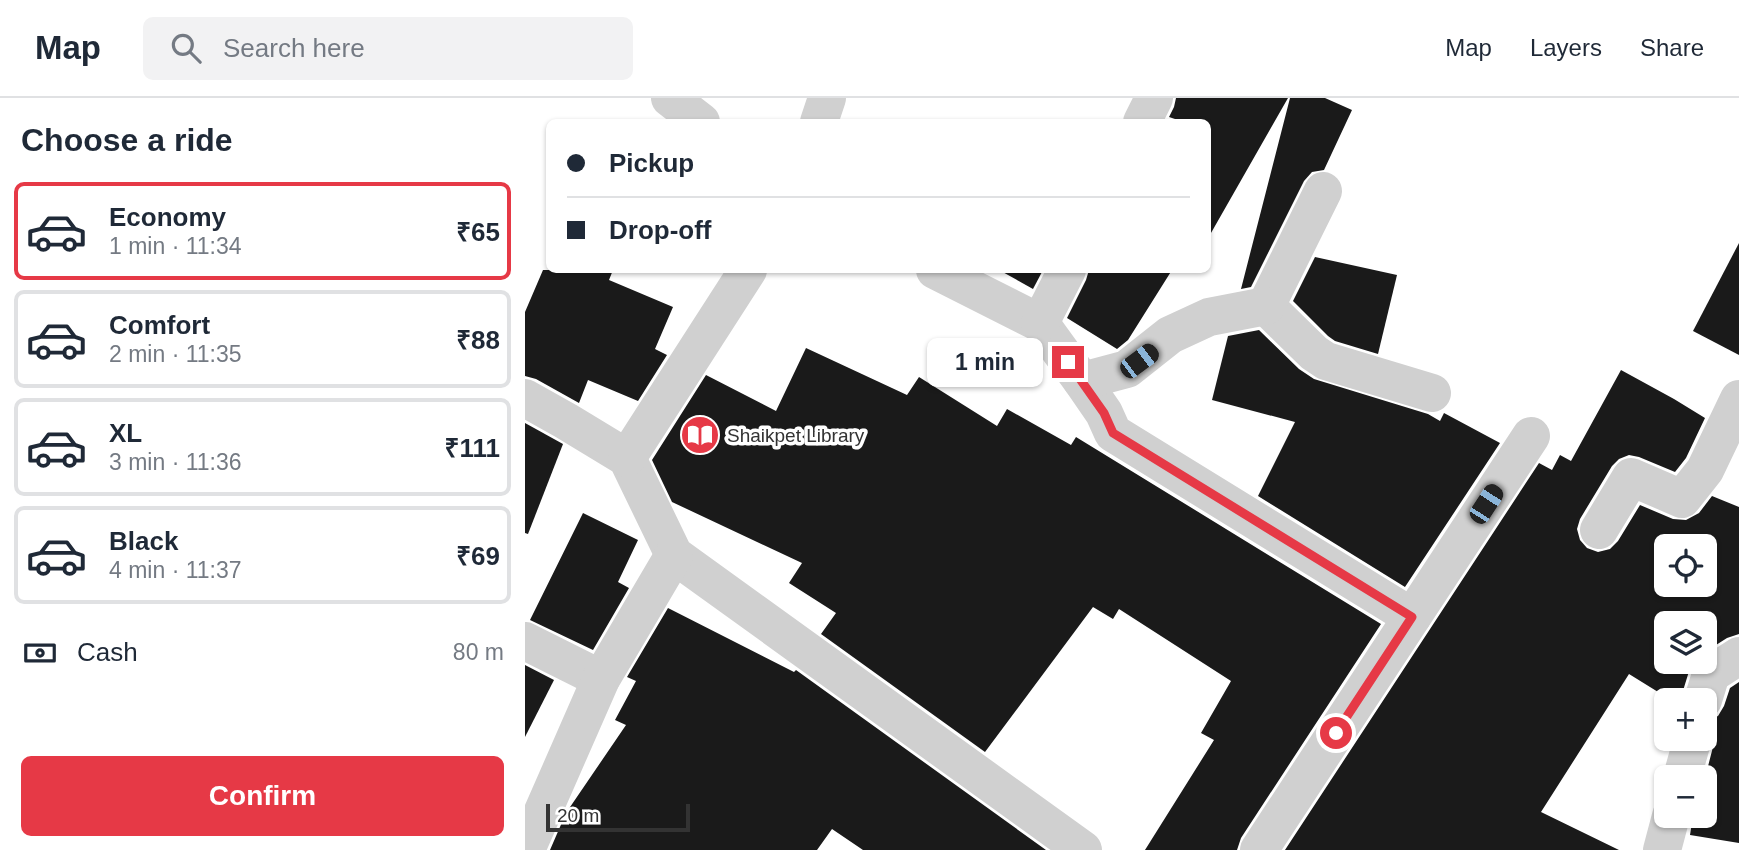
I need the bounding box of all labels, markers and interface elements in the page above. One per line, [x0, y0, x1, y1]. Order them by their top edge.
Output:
search box [143, 17, 633, 80]
text: Map [35, 29, 101, 66]
icon: search [167, 29, 205, 67]
text: Search here [223, 33, 365, 63]
text: Map [1445, 34, 1492, 61]
text: Layers [1530, 34, 1602, 61]
text: Share [1640, 34, 1704, 61]
text: Choose a ride [21, 122, 233, 158]
text: Pickup [609, 148, 694, 178]
icon: car [25, 200, 88, 263]
text: Economy [109, 202, 226, 232]
text: Drop-off [609, 215, 712, 245]
text: ₹65 [456, 217, 500, 247]
text: 1 min · 11:34 [109, 233, 242, 259]
icon: car [25, 308, 88, 371]
text: Comfort [109, 310, 210, 340]
text: ₹88 [456, 325, 500, 355]
callout: 1 min [928, 338, 1043, 386]
car [1116, 340, 1163, 382]
text: 2 min · 11:35 [109, 341, 242, 367]
route end [1052, 346, 1084, 378]
text: 1 min [955, 349, 1015, 375]
library icon: Shaikpet Library [679, 414, 721, 456]
icon: car [25, 416, 88, 479]
text: XL [109, 418, 142, 448]
place label: Shaikpet Library [727, 425, 865, 446]
text: ₹111 [445, 433, 500, 463]
text: 3 min · 11:36 [109, 449, 242, 475]
car [1466, 481, 1507, 527]
icon: car [25, 524, 88, 587]
text: Black [109, 526, 178, 556]
map controls [1654, 534, 1717, 828]
button: locate [1654, 534, 1717, 597]
text: ₹69 [456, 541, 500, 571]
text: 4 min · 11:37 [109, 557, 242, 583]
button: layers [1654, 611, 1717, 674]
icon: cash [21, 634, 59, 672]
text: Cash [77, 637, 138, 667]
text: 80 m [453, 639, 504, 665]
button: + [1654, 688, 1717, 751]
route start [1320, 717, 1352, 749]
button: Confirm [21, 756, 504, 836]
button: − [1654, 765, 1717, 828]
scale bar [546, 801, 689, 833]
text: 20 m [557, 805, 599, 826]

